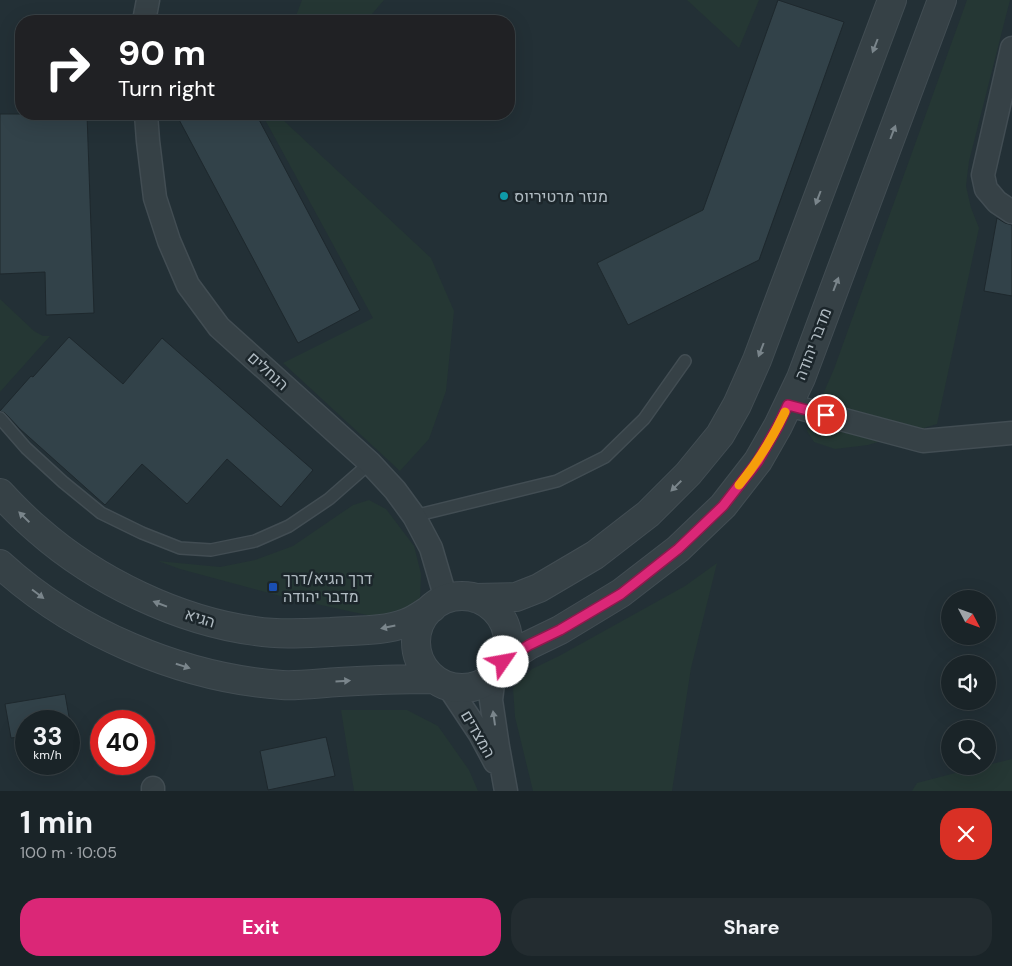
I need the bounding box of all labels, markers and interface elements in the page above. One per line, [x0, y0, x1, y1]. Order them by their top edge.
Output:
text: 90 m [118, 30, 206, 76]
icon: right [35, 35, 100, 100]
one-way arrow [871, 38, 878, 53]
text: Turn right [118, 74, 215, 103]
one-way arrow [889, 124, 897, 139]
place label: מנזר מרטיריוס [514, 186, 608, 207]
marker: מנזר מרטיריוס [498, 190, 510, 202]
one-way arrow [814, 191, 822, 206]
one-way arrow [832, 276, 840, 291]
street label: מדבר יהודה [790, 305, 836, 383]
one-way arrow [757, 343, 765, 358]
street label: הנחלים [243, 347, 293, 395]
pin [805, 394, 847, 436]
icon: arrive [812, 401, 840, 429]
one-way arrow [670, 480, 682, 492]
one-way arrow [18, 511, 30, 523]
place label: דרך הגיא/דרך מדבר יהודה [283, 568, 372, 607]
marker: דרך הגיא/דרך מדבר יהודה [267, 581, 279, 593]
one-way arrow [31, 589, 45, 599]
north arrow [941, 590, 996, 645]
map controls [941, 590, 996, 775]
one-way arrow [152, 600, 167, 608]
street label: הגיא [182, 603, 218, 633]
one-way arrow [380, 623, 395, 631]
position arrow [476, 635, 528, 687]
button: sound [941, 655, 996, 710]
one-way arrow [175, 663, 190, 671]
one-way arrow [335, 677, 351, 685]
street label: המצדים [456, 706, 500, 762]
speed limit sign: 40 [90, 710, 155, 775]
one-way arrow [490, 710, 498, 726]
text: 33 [32, 720, 63, 753]
button: search [941, 720, 996, 775]
text: km/h [33, 747, 62, 763]
text: 1 min [20, 803, 93, 842]
button: close [940, 808, 992, 860]
text: 100 m · 10:05 [20, 842, 117, 863]
button: Exit [20, 898, 501, 956]
button: Share [511, 898, 992, 956]

